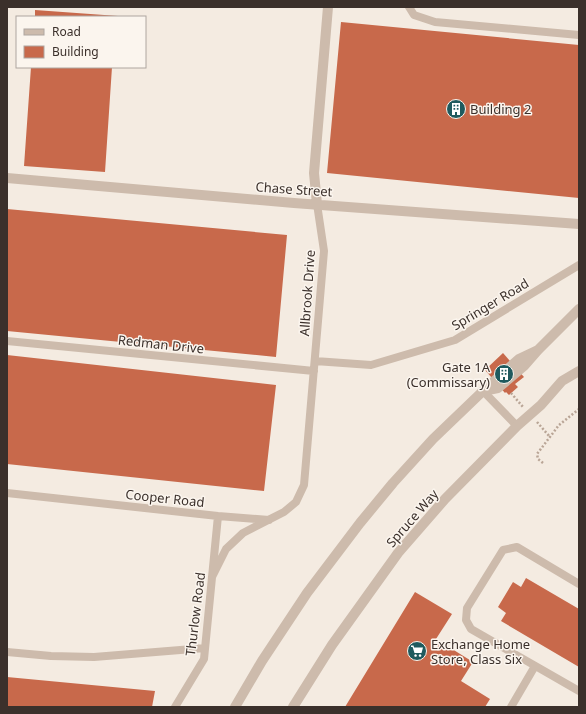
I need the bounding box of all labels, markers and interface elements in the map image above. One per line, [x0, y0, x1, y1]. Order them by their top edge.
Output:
legend [16, 16, 146, 68]
text: Road [52, 23, 81, 40]
text: Building [52, 43, 99, 60]
building icon: Building 2 [445, 98, 467, 120]
place label: Building 2 [470, 100, 531, 118]
street label: Chase Street [255, 177, 333, 201]
street label: Allbrook Drive [295, 249, 319, 337]
street label: Springer Road [448, 274, 532, 334]
street label: Redman Drive [117, 331, 205, 357]
place label: Gate 1A (Commissary) [407, 358, 491, 391]
building icon: Gate 1A (Commissary) [493, 363, 515, 385]
street label: Cooper Road [125, 485, 205, 511]
street label: Spruce Way [382, 485, 442, 551]
street label: Thurlow Road [181, 571, 209, 657]
place label: Exchange Home Store, Class Six [431, 635, 530, 668]
supermarket icon: Exchange Home Store, Class Six [406, 640, 428, 662]

